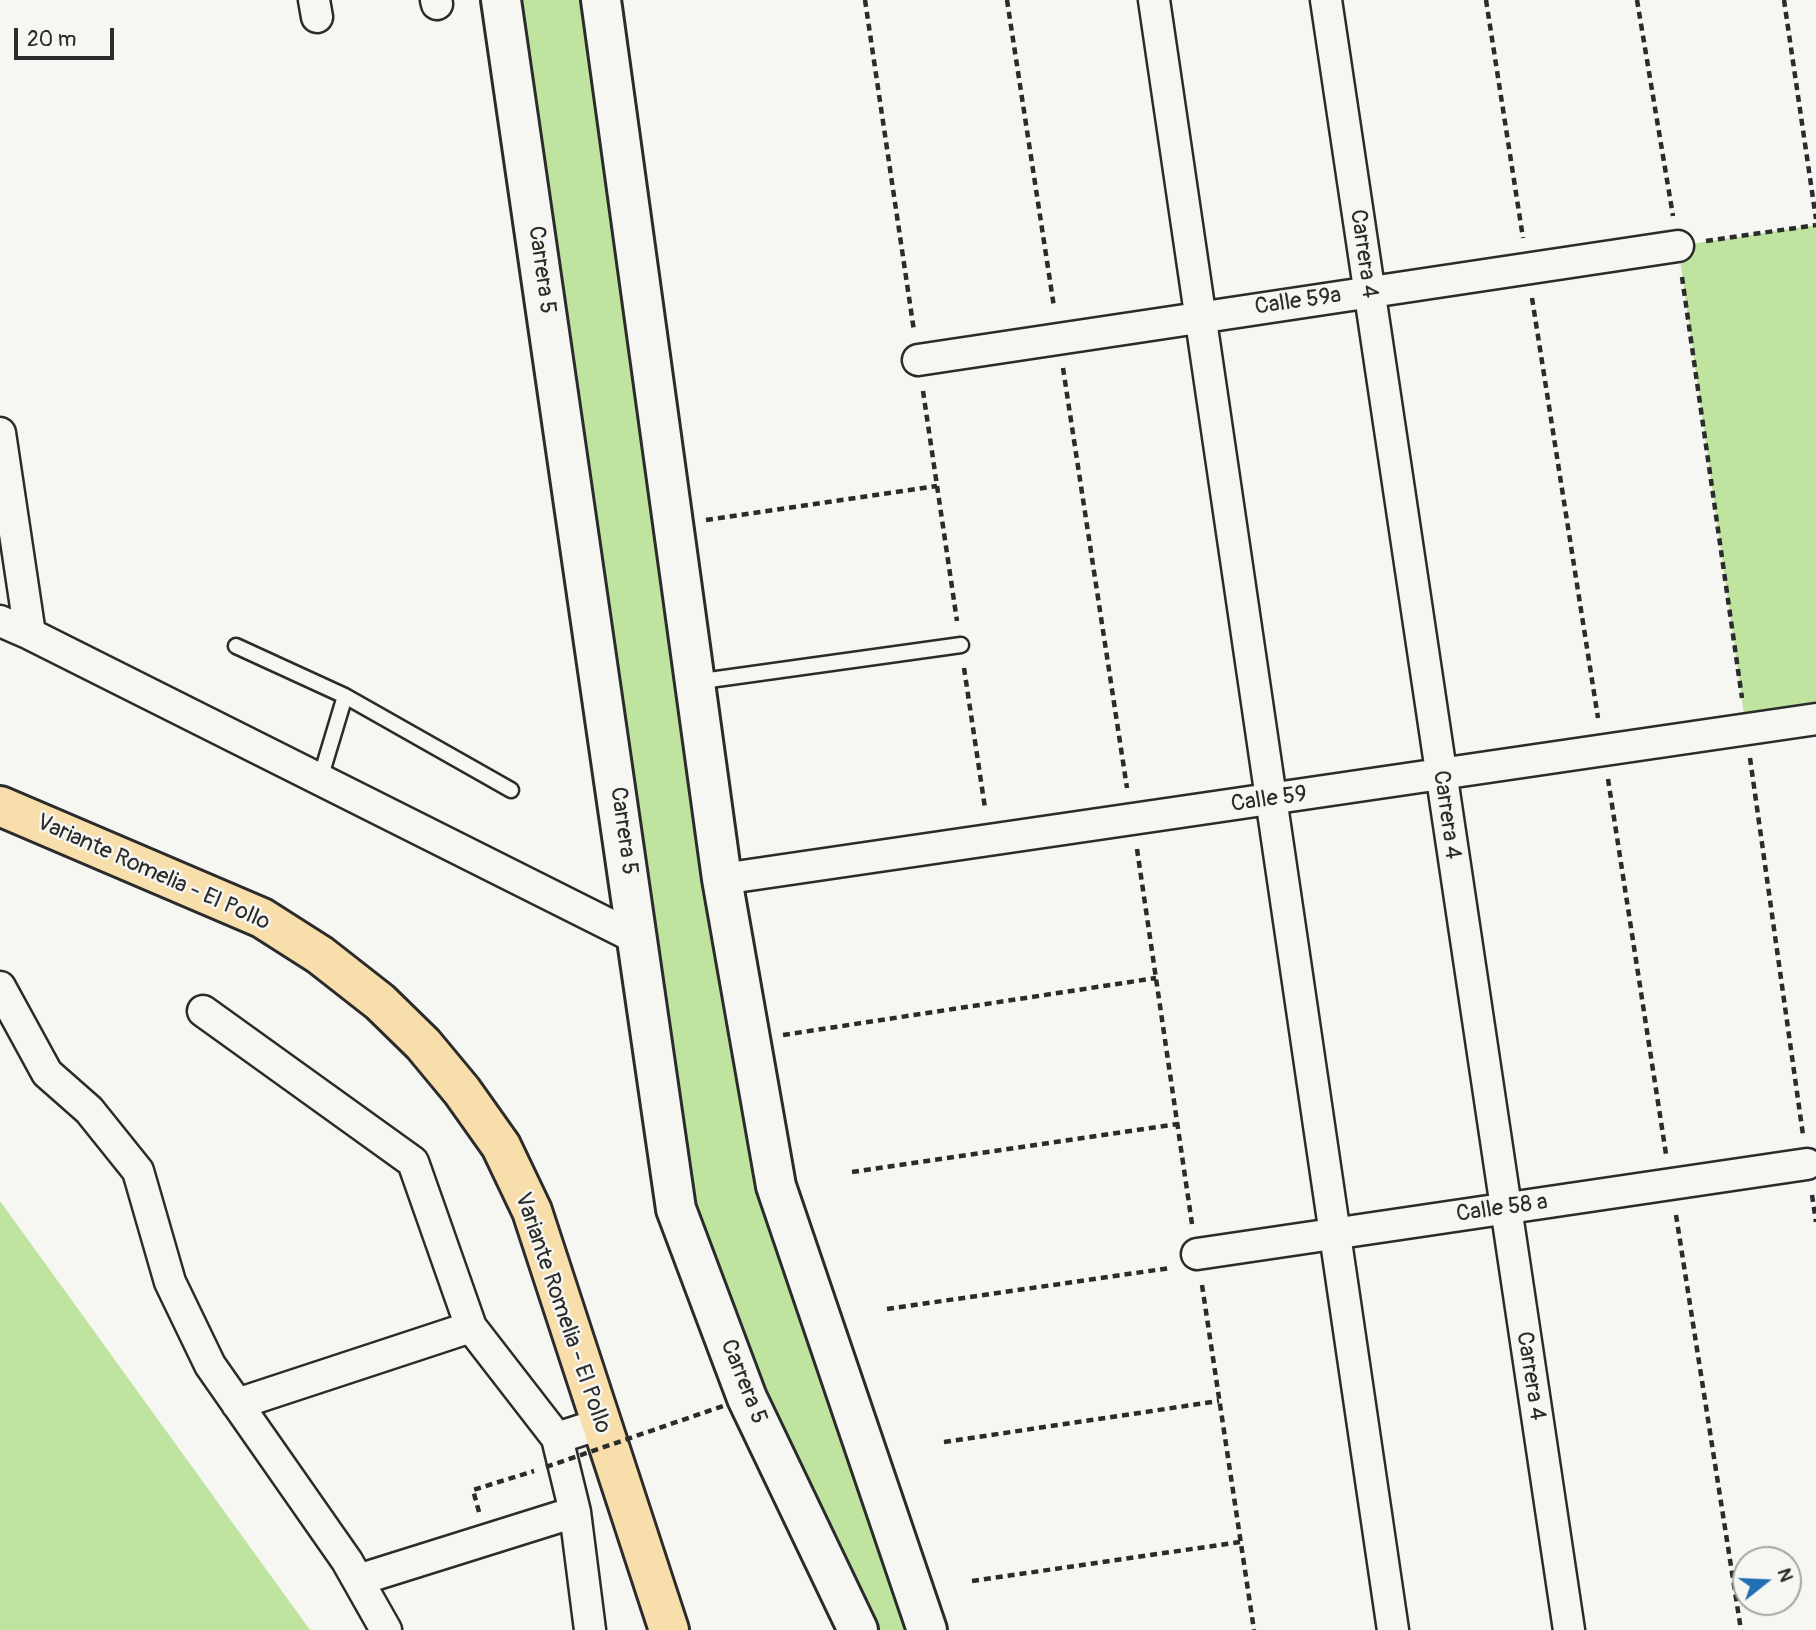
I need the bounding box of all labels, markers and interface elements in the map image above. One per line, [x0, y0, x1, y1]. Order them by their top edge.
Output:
scale bar [18, 14, 117, 58]
text: 20 m [27, 26, 76, 53]
street label: Carrera 4 [1343, 208, 1383, 300]
street label: Carrera 5 [521, 224, 561, 316]
street label: Calle 59a [1253, 282, 1343, 322]
street label: Carrera 4 [1426, 769, 1466, 861]
street label: Calle 59 [1229, 781, 1309, 819]
street label: Carrera 5 [603, 785, 643, 877]
street label: Variante Romelia - El Pollo [32, 809, 274, 937]
street label: Variante Romelia - El Pollo [508, 1189, 616, 1437]
street label: Calle 58 a [1455, 1189, 1549, 1229]
street label: Carrera 4 [1509, 1330, 1551, 1422]
street label: Carrera 5 [714, 1336, 772, 1428]
north arrow [1732, 1546, 1802, 1616]
text: N [1772, 1565, 1798, 1585]

